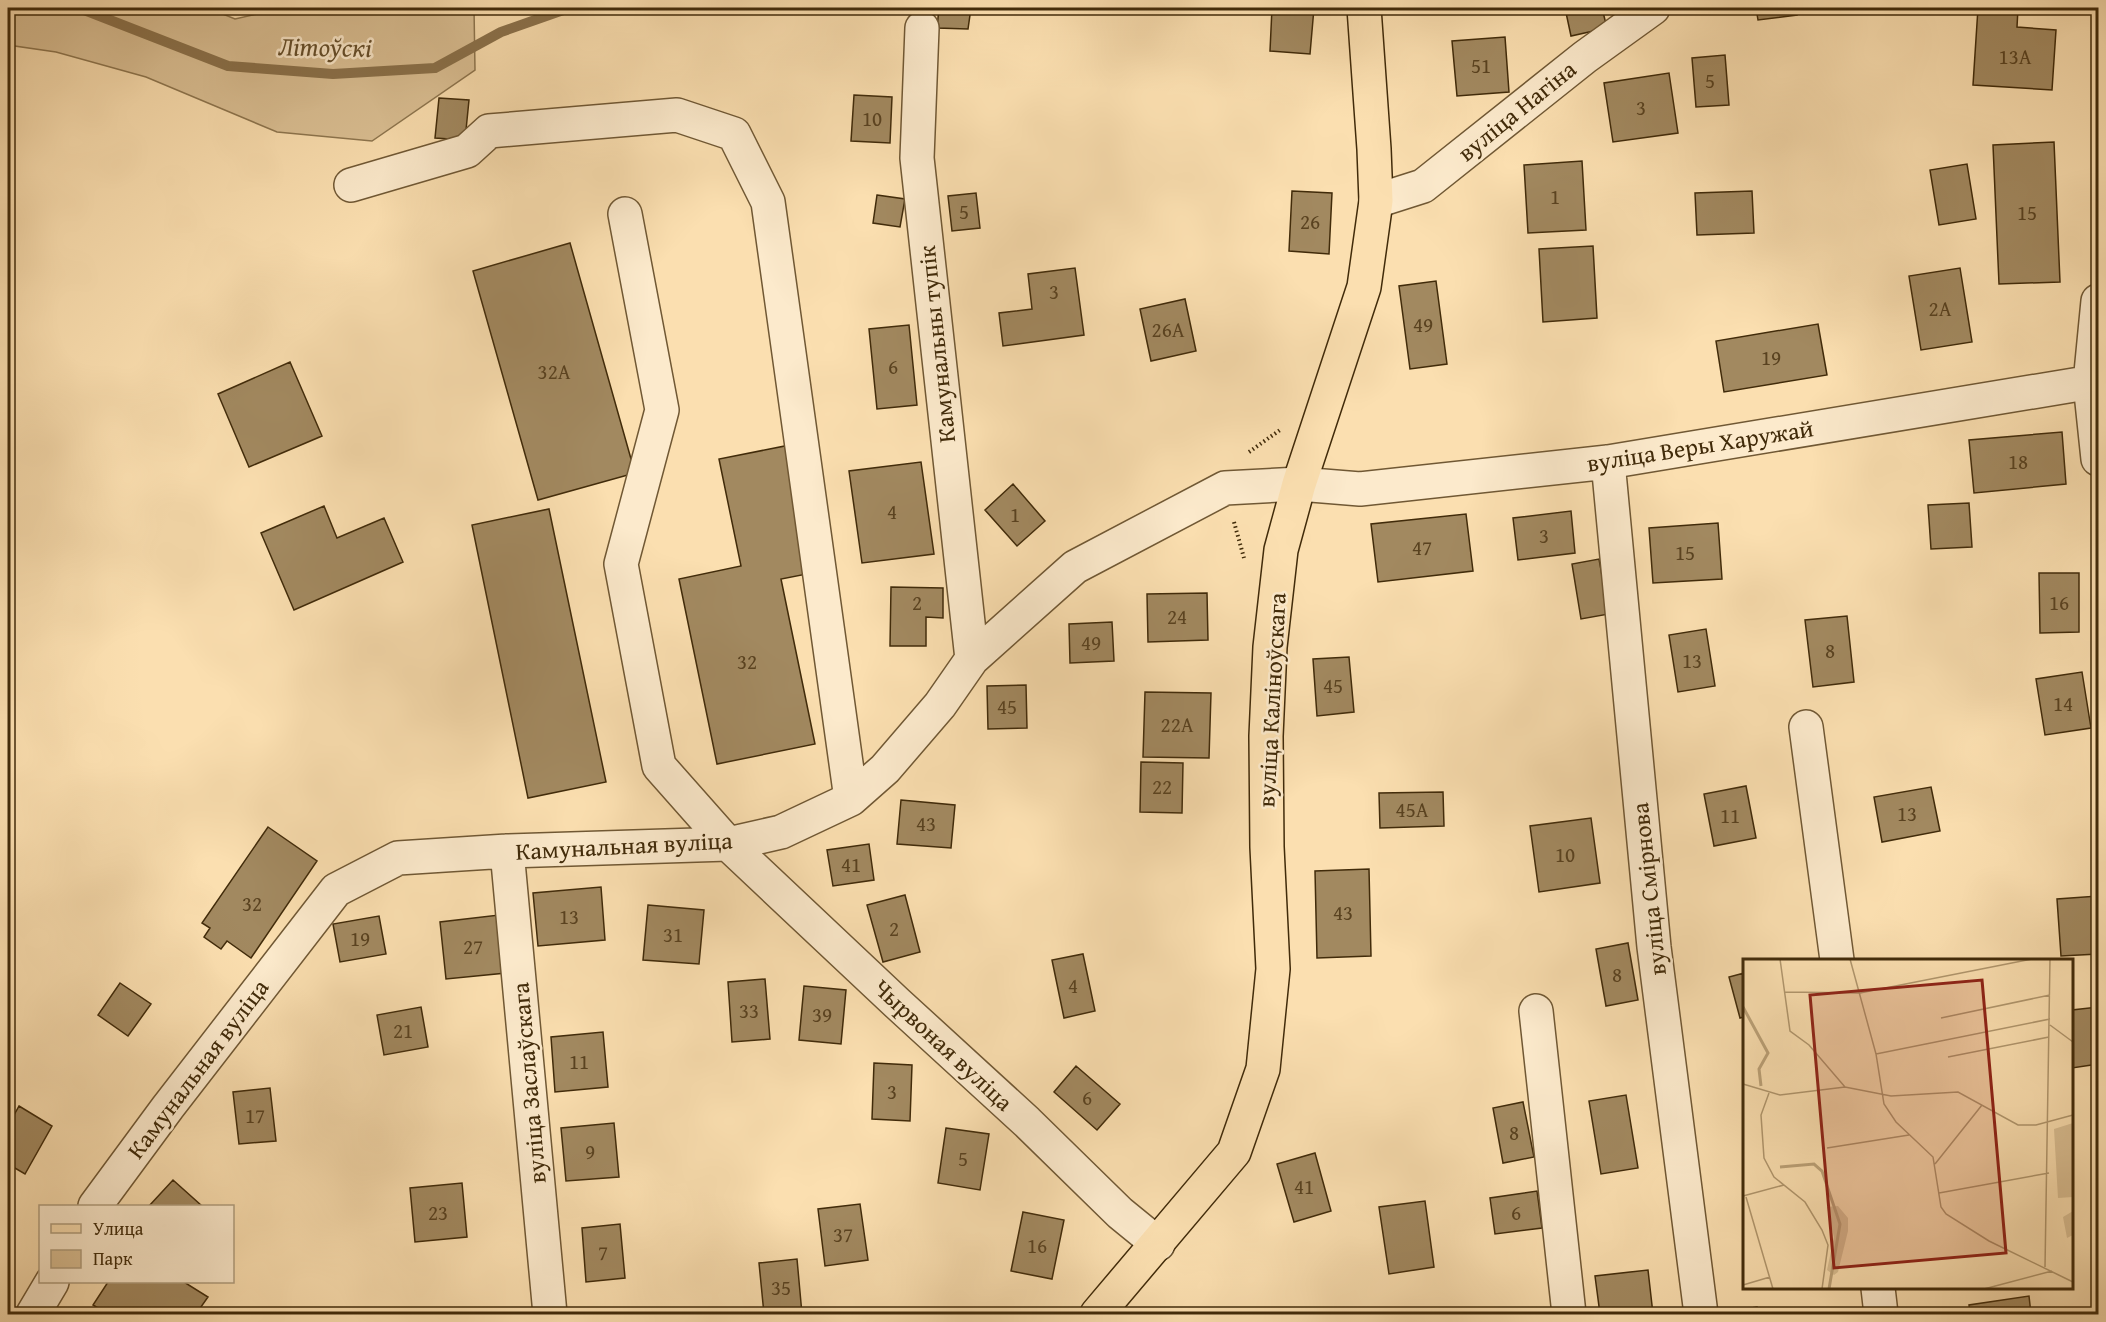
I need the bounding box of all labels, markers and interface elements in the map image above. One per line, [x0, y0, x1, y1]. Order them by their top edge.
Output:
water label: Літоўскі [278, 26, 373, 67]
house number: 13А [1999, 41, 2032, 72]
house number: 51 [1471, 50, 1491, 81]
street label: вуліца Нагіна [1450, 51, 1584, 169]
house number: 5 [1705, 65, 1715, 96]
house number: 3 [1636, 92, 1646, 123]
house number: 10 [862, 103, 882, 134]
house number: 1 [1550, 181, 1560, 212]
house number: 5 [959, 196, 969, 227]
house number: 15 [2017, 197, 2037, 228]
house number: 26 [1300, 206, 1320, 237]
street label: Камунальны тупік [909, 243, 964, 444]
house number: 3 [1049, 276, 1059, 307]
house number: 2А [1929, 293, 1952, 324]
house number: 49 [1413, 309, 1433, 340]
house number: 26А [1152, 314, 1185, 345]
house number: 19 [1761, 342, 1781, 373]
house number: 6 [888, 351, 898, 382]
house number: 32А [538, 356, 571, 387]
street label: вуліца Веры Харужай [1584, 410, 1816, 481]
house number: 18 [2008, 446, 2028, 477]
house number: 4 [887, 496, 897, 527]
house number: 1 [1010, 499, 1020, 530]
house number: 3 [1539, 520, 1549, 551]
house number: 47 [1412, 532, 1432, 563]
house number: 15 [1675, 537, 1695, 568]
house number: 2 [912, 587, 922, 618]
house number: 16 [2049, 587, 2069, 618]
street label: вуліца Каліноўскага [1248, 591, 1295, 808]
house number: 24 [1167, 601, 1187, 632]
house number: 49 [1081, 627, 1101, 658]
house number: 8 [1825, 635, 1835, 666]
house number: 13 [1682, 645, 1702, 676]
house number: 32 [737, 646, 757, 677]
house number: 45 [1323, 670, 1343, 701]
house number: 14 [2053, 688, 2073, 719]
house number: 45 [997, 691, 1017, 722]
house number: 22А [1161, 709, 1194, 740]
house number: 22 [1152, 771, 1172, 802]
house number: 45А [1396, 794, 1429, 825]
house number: 13 [1897, 798, 1917, 829]
street label: вуліца Смірнова [1622, 800, 1675, 977]
house number: 11 [1720, 800, 1740, 831]
house number: 43 [916, 808, 936, 839]
street label: Камунальная вуліца [515, 822, 734, 869]
house number: 10 [1555, 839, 1575, 870]
house number: 41 [841, 849, 861, 880]
house number: 32 [242, 888, 262, 919]
house number: 43 [1333, 897, 1353, 928]
house number: 13 [559, 901, 579, 932]
house number: 2 [889, 913, 899, 944]
house number: 31 [663, 919, 683, 950]
house number: 19 [350, 923, 370, 954]
house number: 27 [463, 931, 483, 962]
house number: 8 [1612, 959, 1622, 990]
inset map [1743, 959, 2073, 1289]
street label: Чырвоная вуліца [866, 970, 1022, 1119]
house number: 4 [1068, 970, 1078, 1001]
street label: Камунальная вуліца [118, 971, 277, 1166]
street label: вуліца Заслаўскага [502, 980, 555, 1185]
house number: 33 [739, 995, 759, 1026]
house number: 39 [812, 999, 832, 1030]
house number: 21 [393, 1015, 413, 1046]
house number: 11 [569, 1046, 589, 1077]
house number: 3 [887, 1076, 897, 1107]
house number: 6 [1082, 1082, 1092, 1113]
house number: 17 [245, 1100, 265, 1131]
house number: 8 [1509, 1117, 1519, 1148]
house number: 9 [585, 1136, 595, 1167]
house number: 5 [958, 1143, 968, 1174]
house number: 41 [1294, 1171, 1314, 1202]
house number: 23 [428, 1197, 448, 1228]
house number: 6 [1511, 1197, 1521, 1228]
legend [39, 1205, 234, 1283]
text: Улица [93, 1215, 144, 1242]
house number: 37 [833, 1219, 853, 1250]
house number: 16 [1027, 1230, 1047, 1261]
house number: 7 [598, 1237, 608, 1268]
text: Парк [93, 1245, 133, 1272]
house number: 35 [771, 1272, 791, 1303]

